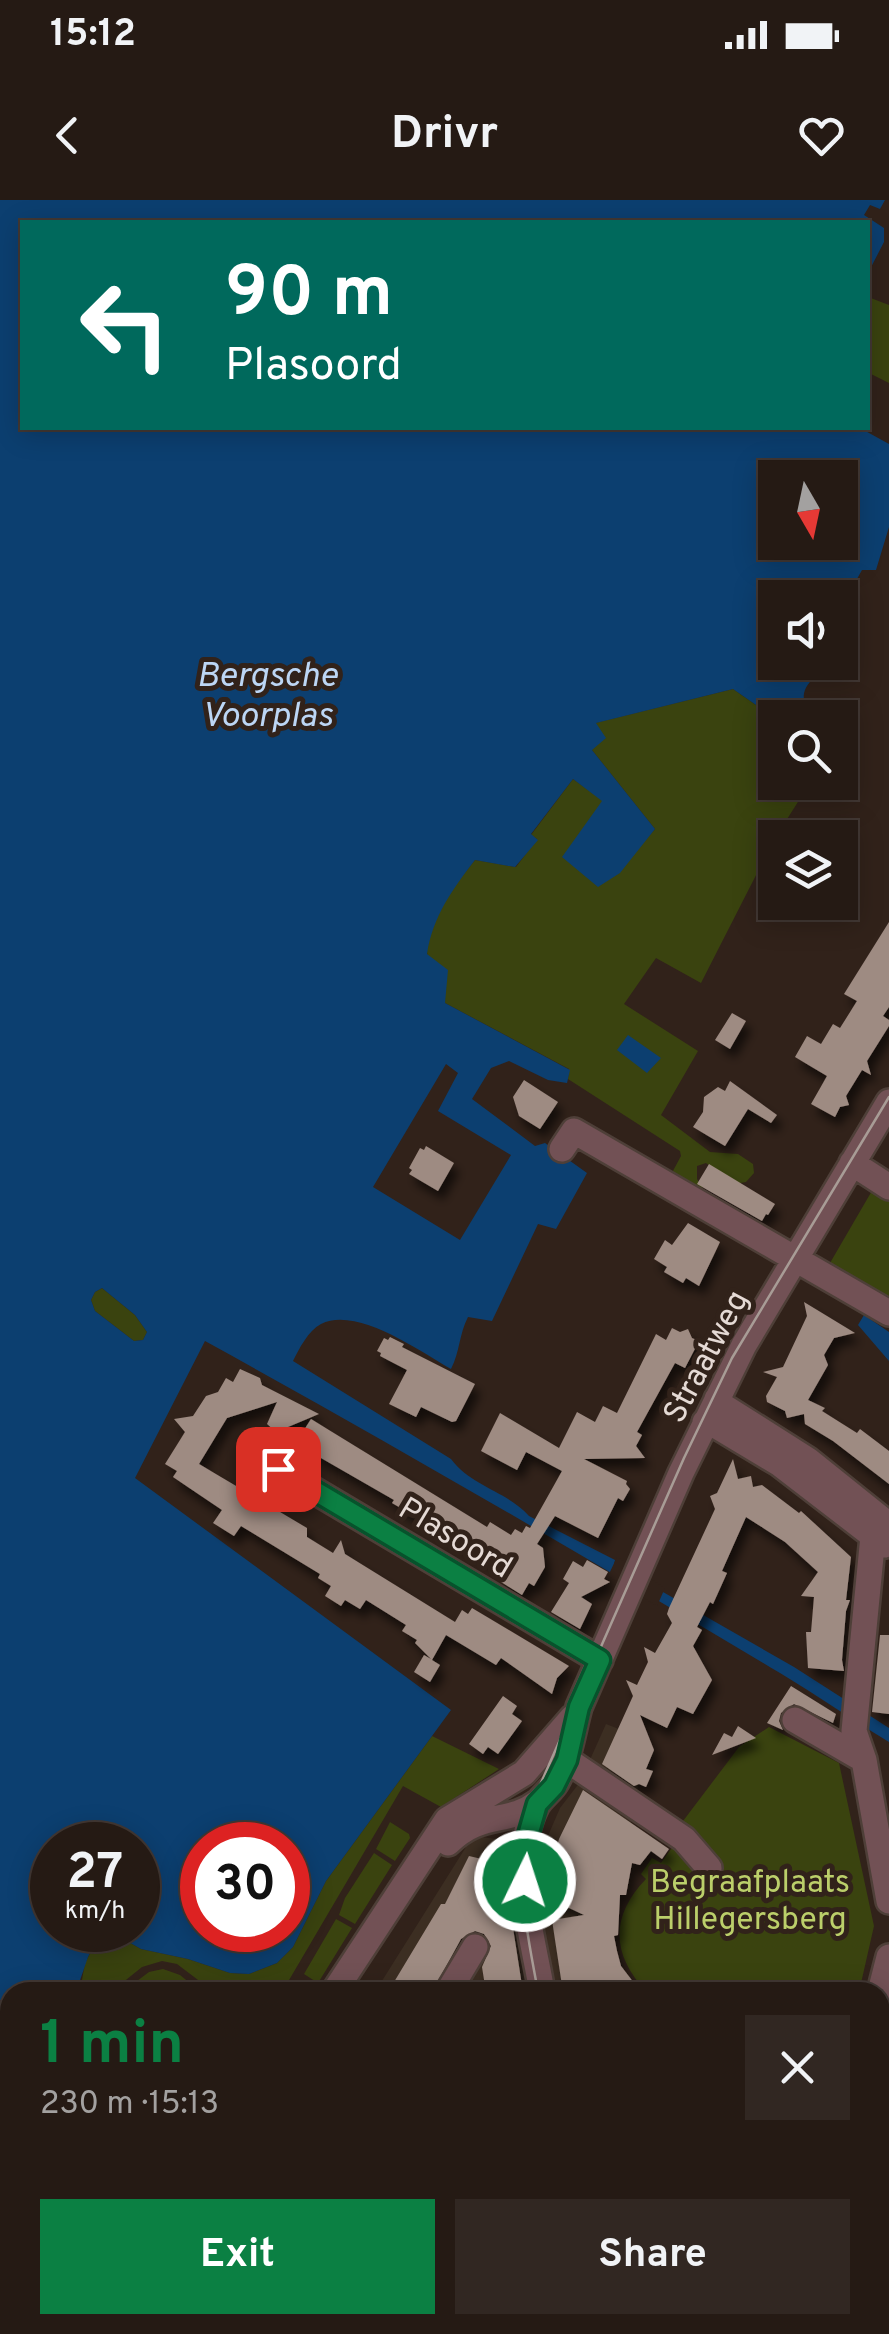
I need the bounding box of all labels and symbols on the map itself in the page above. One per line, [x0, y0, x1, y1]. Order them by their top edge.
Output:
north arrow [758, 460, 858, 560]
water label: Bergsche Voorplas [196, 655, 338, 739]
street label: Straatweg [656, 1284, 759, 1431]
pin [236, 1427, 321, 1512]
street label: Plasoord [390, 1490, 519, 1589]
speed limit sign: 30 [180, 1822, 310, 1952]
position arrow [473, 1829, 577, 1933]
park label: Begraafplaats Hillegersberg [650, 1864, 850, 1941]

